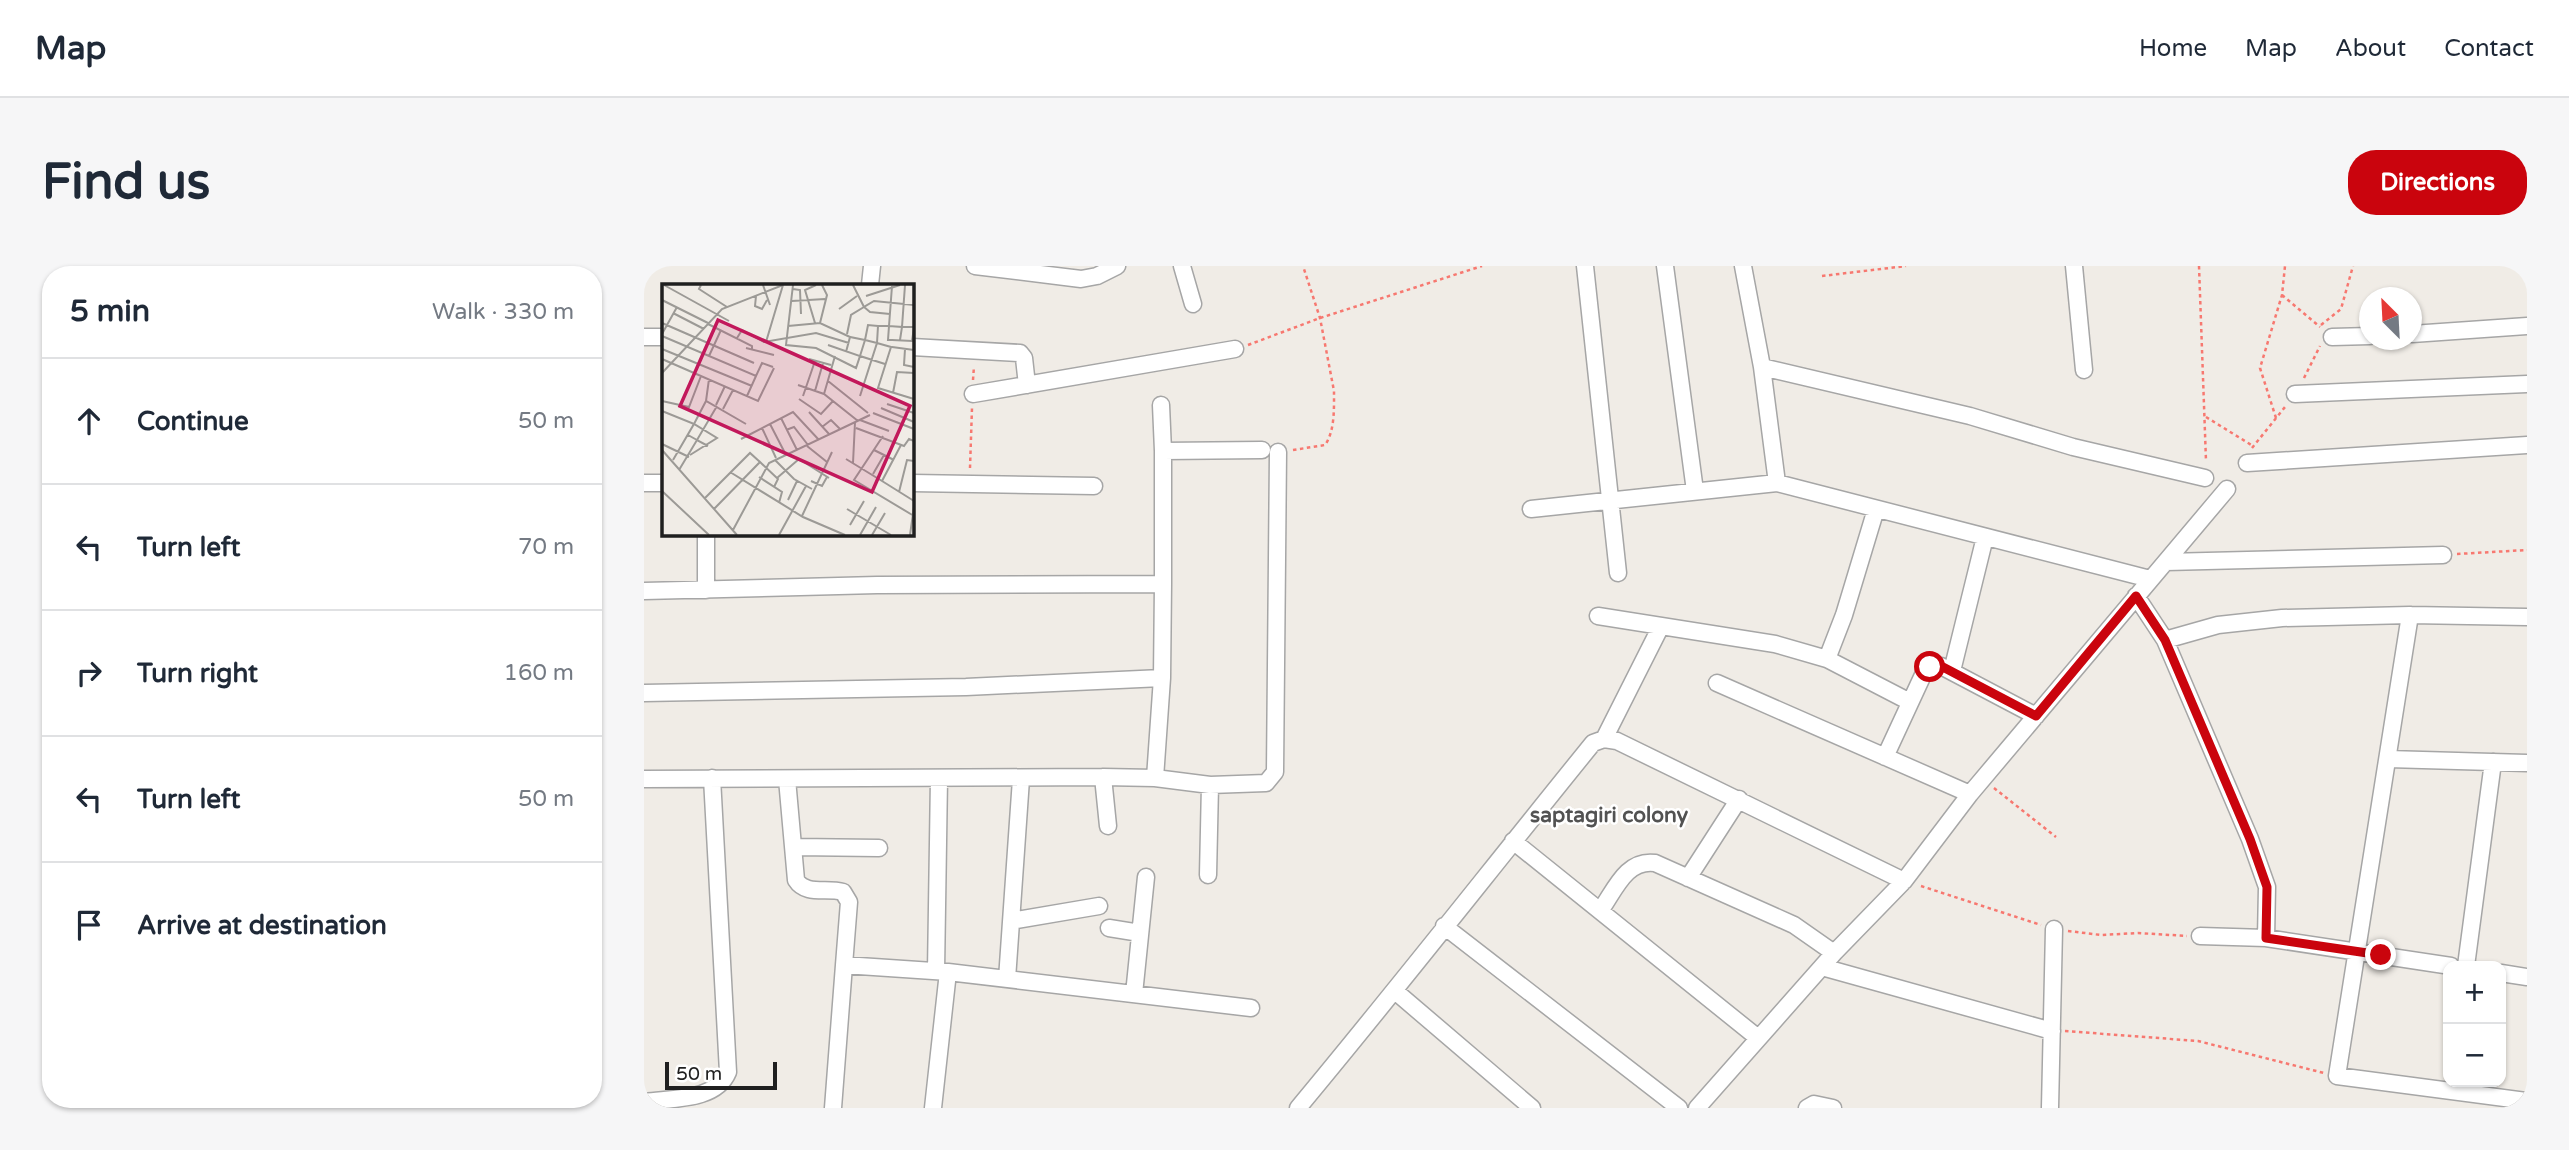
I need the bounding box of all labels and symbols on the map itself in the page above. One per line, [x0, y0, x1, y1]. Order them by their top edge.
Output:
inset map [662, 284, 914, 536]
north arrow [2359, 287, 2422, 350]
route start [1914, 651, 1945, 682]
district label: saptagiri colony [1530, 803, 1689, 828]
route end [2365, 939, 2396, 970]
scale bar [665, 1059, 777, 1091]

